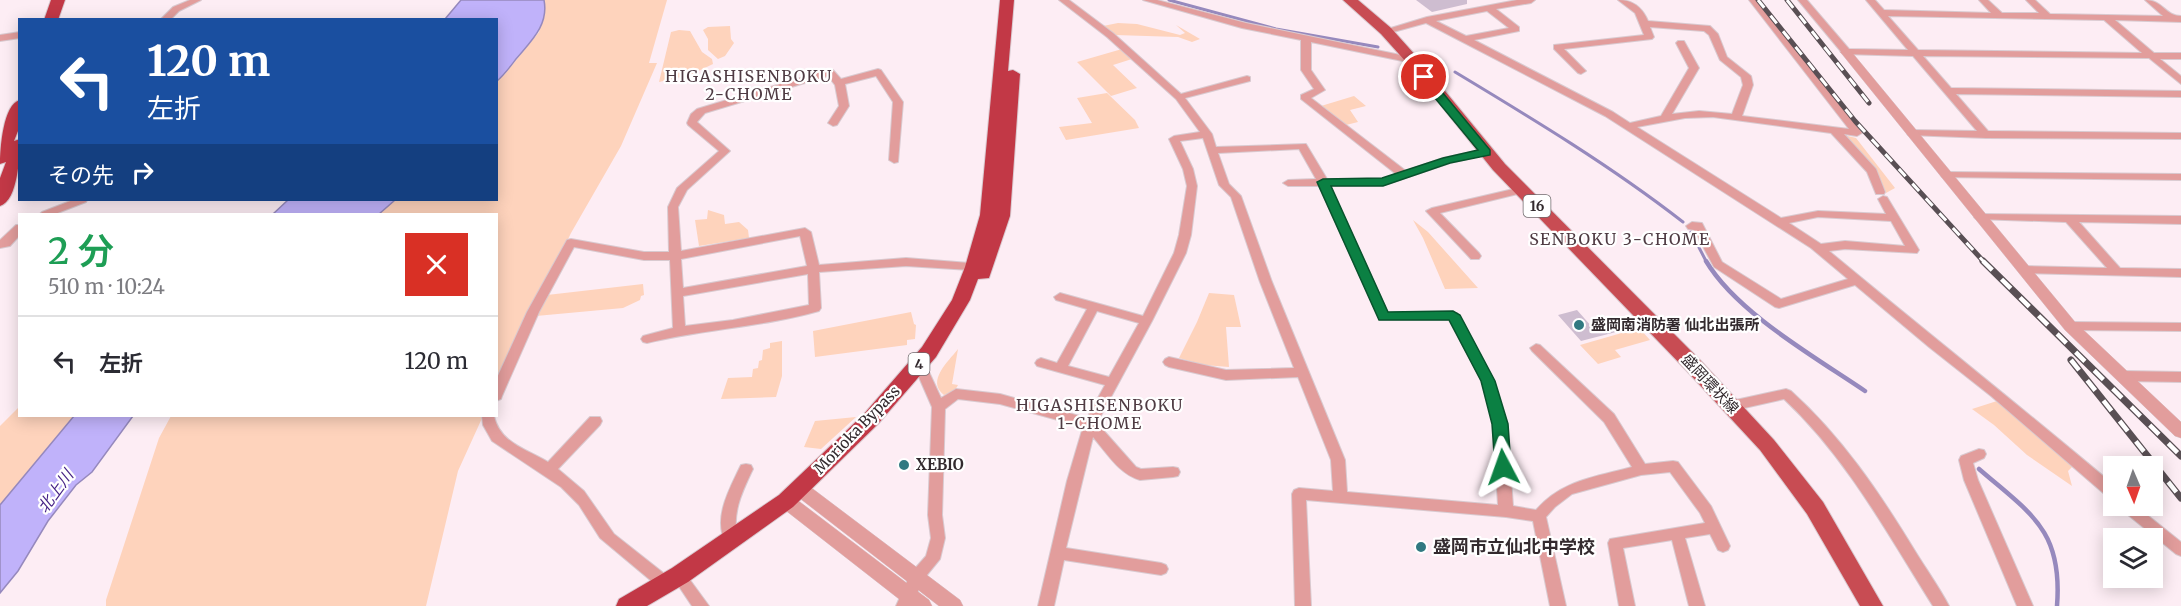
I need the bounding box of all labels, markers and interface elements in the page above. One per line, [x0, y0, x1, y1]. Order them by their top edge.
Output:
text: 120 m [147, 35, 270, 87]
icon: left [48, 42, 126, 120]
pin [1398, 51, 1449, 102]
icon: arrive [1407, 60, 1440, 93]
district label: HIGASHISENBOKU 2-CHOME [665, 66, 833, 104]
text: 左折 [147, 91, 201, 125]
icon: right [126, 156, 159, 189]
text: その先 [48, 161, 114, 189]
road number: 16 [1524, 195, 1550, 217]
text: 2 分 [48, 229, 114, 274]
district label: SENBOKU 3-CHOME [1529, 229, 1711, 249]
button: close [405, 233, 468, 296]
text: 510 m · 10:24 [48, 274, 165, 299]
place label: 盛岡南消防署 仙北出張所 [1591, 315, 1760, 334]
marker: 盛岡南消防署 仙北出張所 [1572, 318, 1586, 332]
icon: left [48, 345, 81, 378]
text: 120 m [404, 347, 468, 375]
text: 左折 [99, 349, 143, 377]
street label: 盛岡環状線 [1678, 350, 1743, 418]
road number: 4 [908, 353, 930, 375]
street label: Morioka Bypass [810, 381, 904, 478]
district label: HIGASHISENBOKU 1-CHOME [1016, 395, 1184, 433]
position arrow [1471, 435, 1535, 499]
place label: XEBIO [916, 455, 964, 474]
north arrow [2103, 456, 2163, 516]
map controls [2103, 456, 2163, 588]
marker: XEBIO [897, 458, 911, 472]
water label: 北上川 [33, 464, 78, 516]
button: layers [2103, 528, 2163, 588]
place label: 盛岡市立仙北中学校 [1433, 535, 1595, 558]
marker: 盛岡市立仙北中学校 [1414, 540, 1428, 554]

